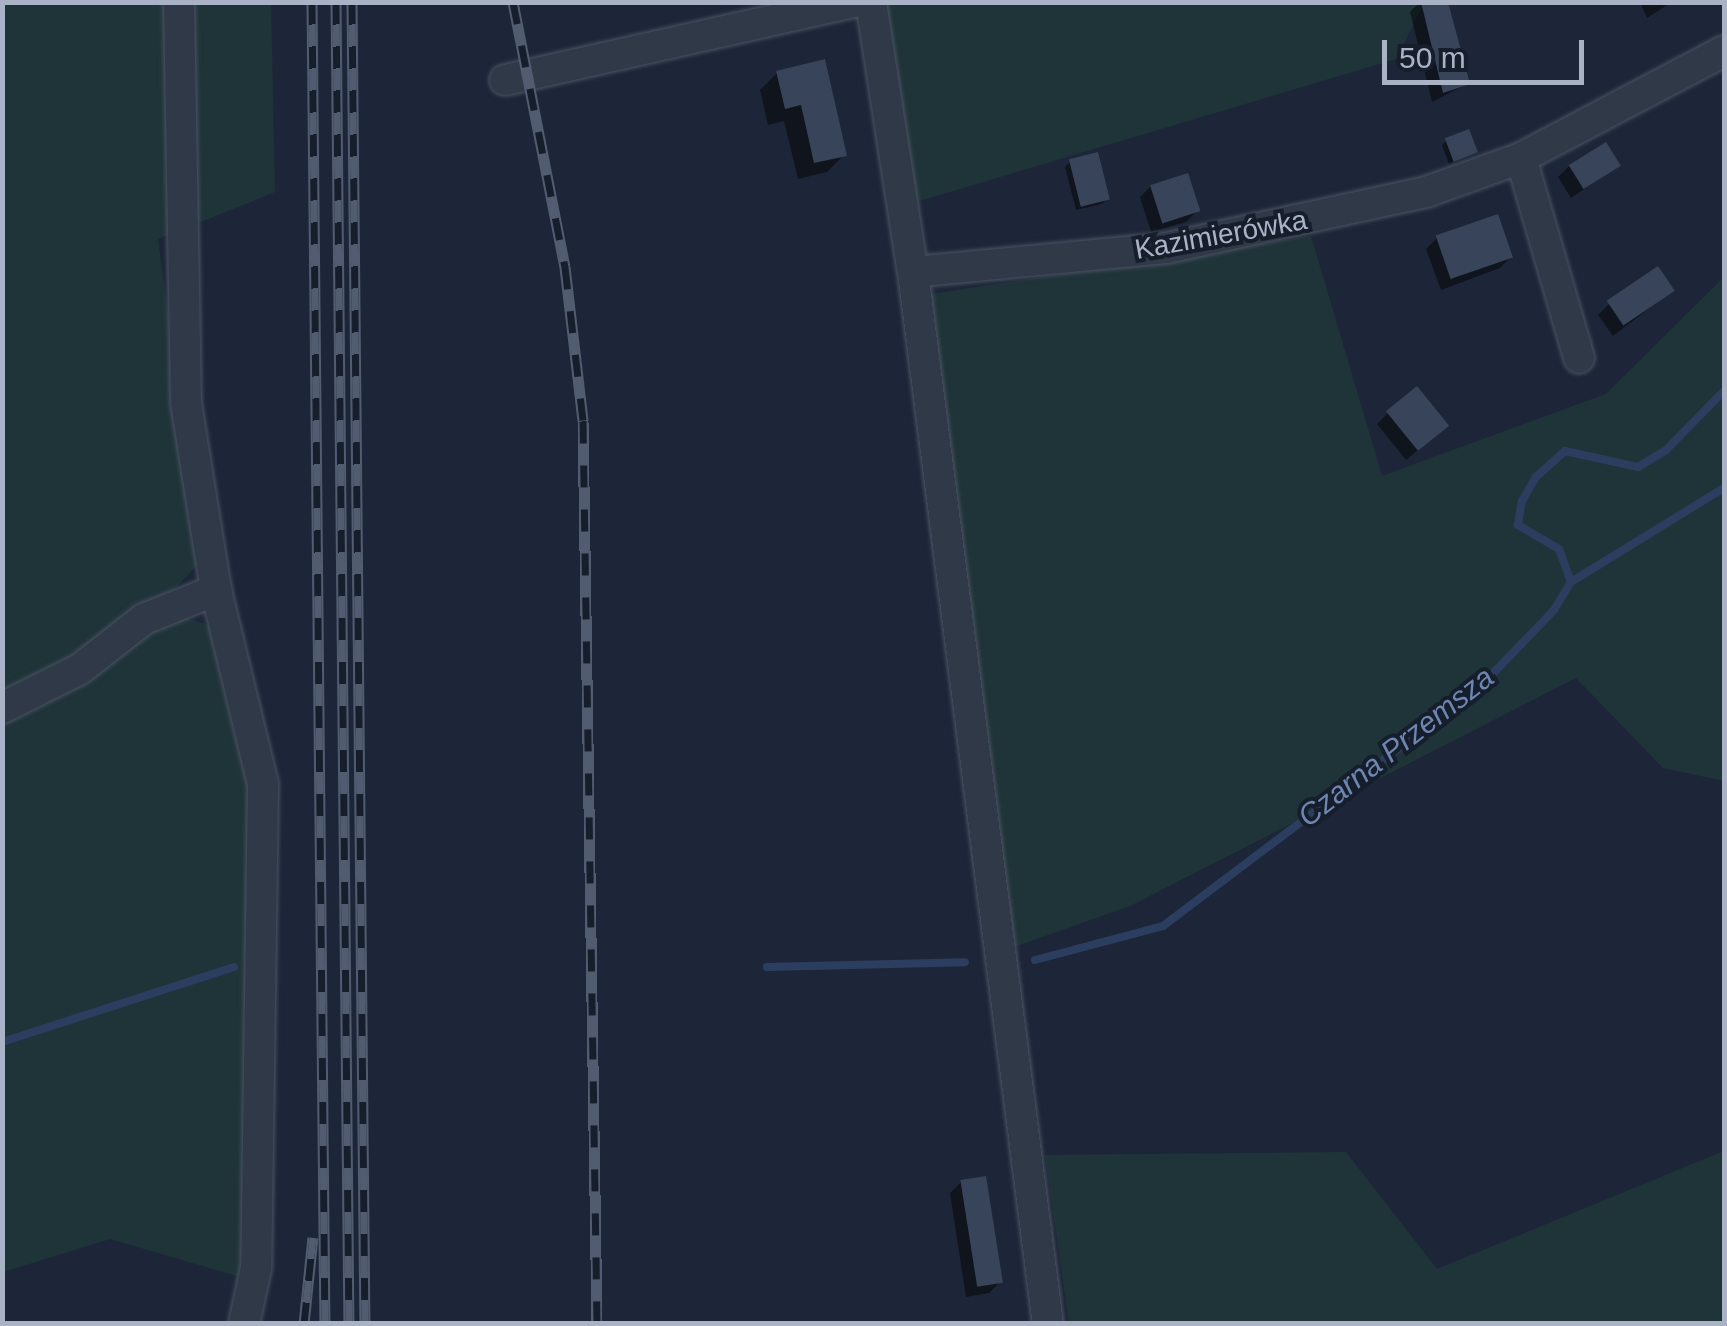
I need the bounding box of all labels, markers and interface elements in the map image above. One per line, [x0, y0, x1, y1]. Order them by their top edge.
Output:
scale bar [1387, 20, 1590, 82]
text: 50 m [1399, 41, 1466, 74]
street label: Kazimierówka [1132, 203, 1310, 267]
water label: Czarna Przemsza [1291, 659, 1501, 835]

